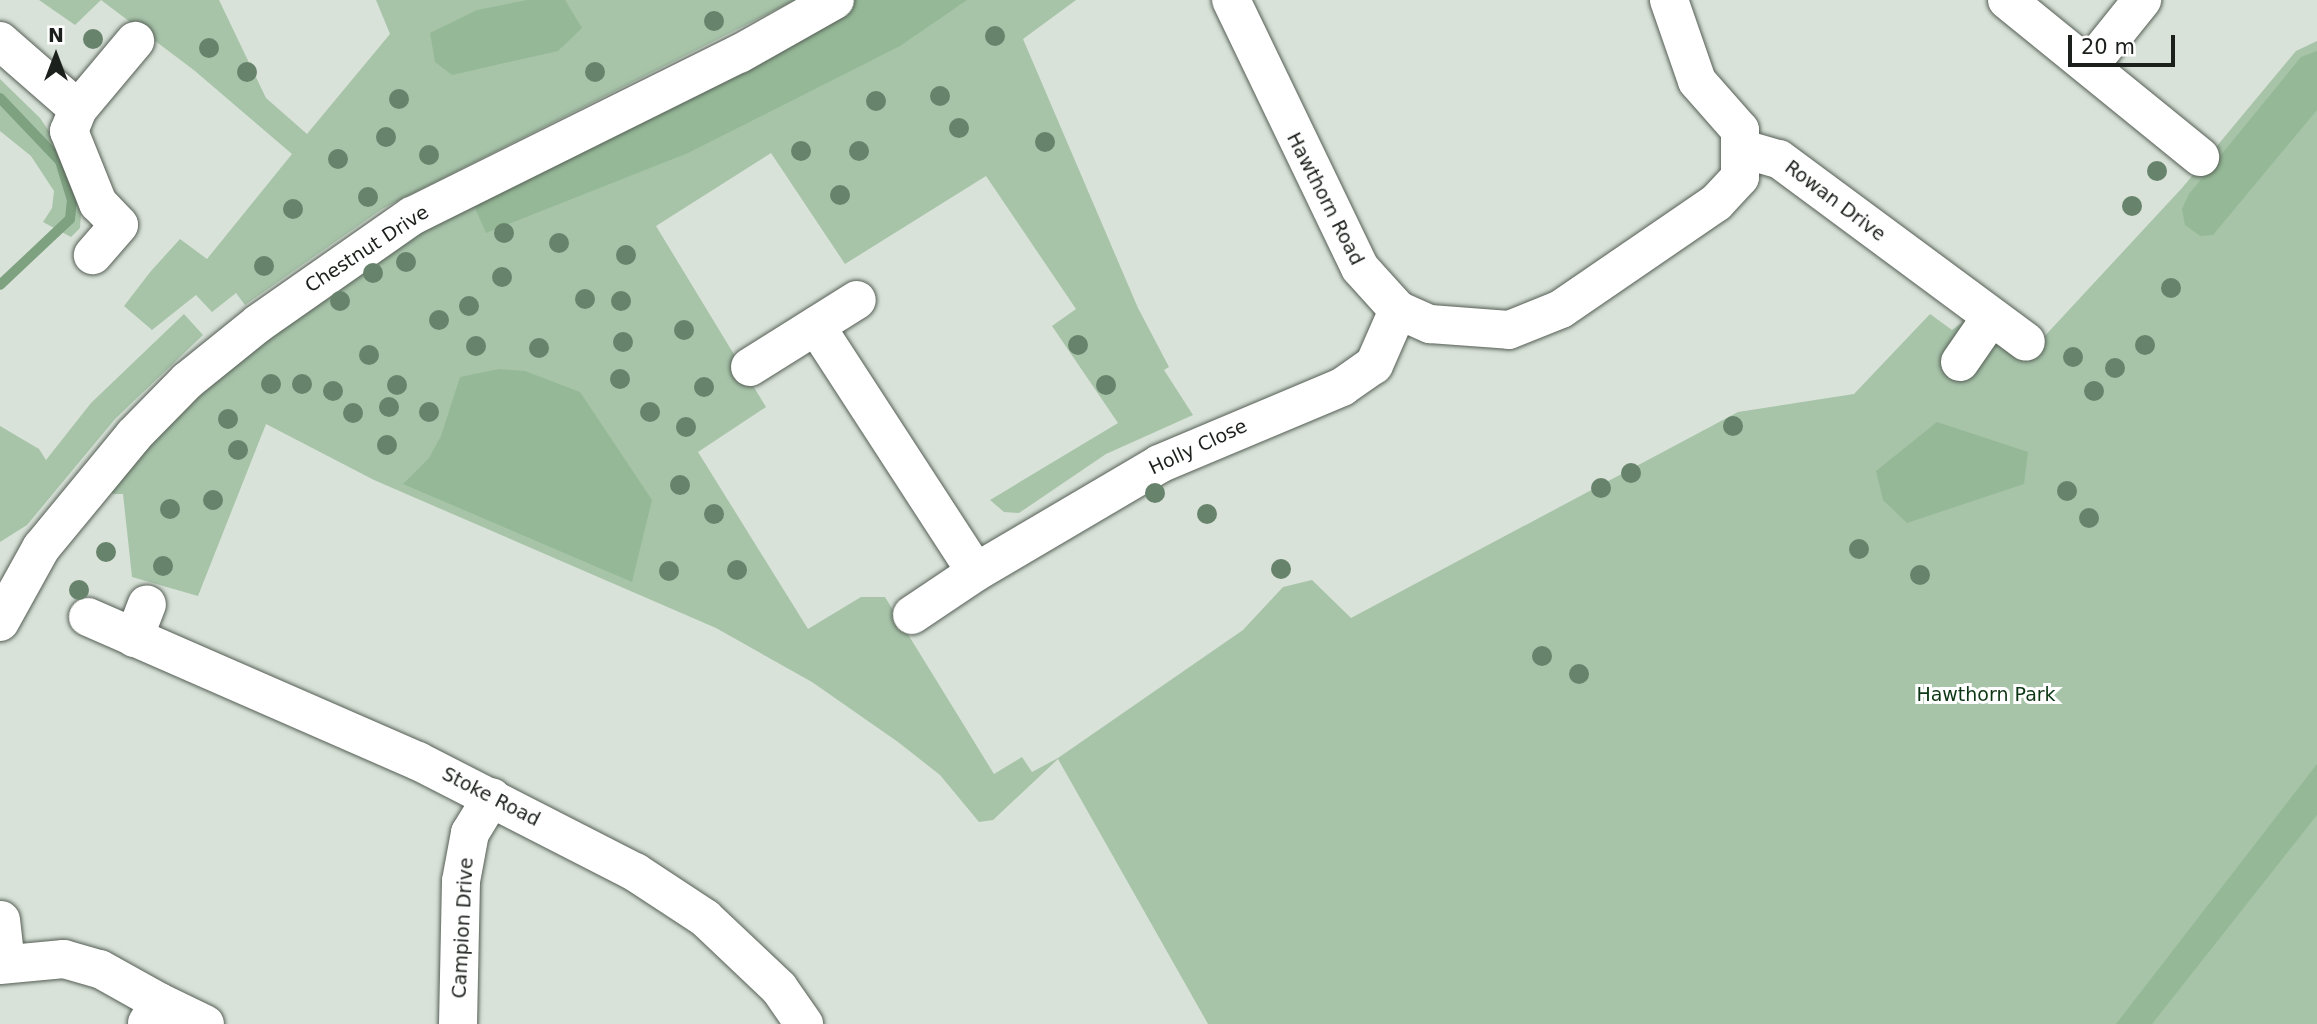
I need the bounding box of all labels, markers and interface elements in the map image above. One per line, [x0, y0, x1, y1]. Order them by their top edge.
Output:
north arrow [21, 21, 91, 91]
scale bar [2072, 21, 2179, 65]
text: N [48, 24, 64, 46]
text: 20 m [2081, 35, 2135, 59]
street label: Hawthorn Road [1282, 129, 1368, 269]
street label: Rowan Drive [1780, 156, 1890, 246]
street label: Chestnut Drive [301, 201, 433, 297]
street label: Holly Close [1145, 414, 1251, 480]
park label: Hawthorn Park [1916, 684, 2056, 706]
street label: Stoke Road [438, 763, 544, 831]
street label: Campion Drive [448, 857, 478, 999]

